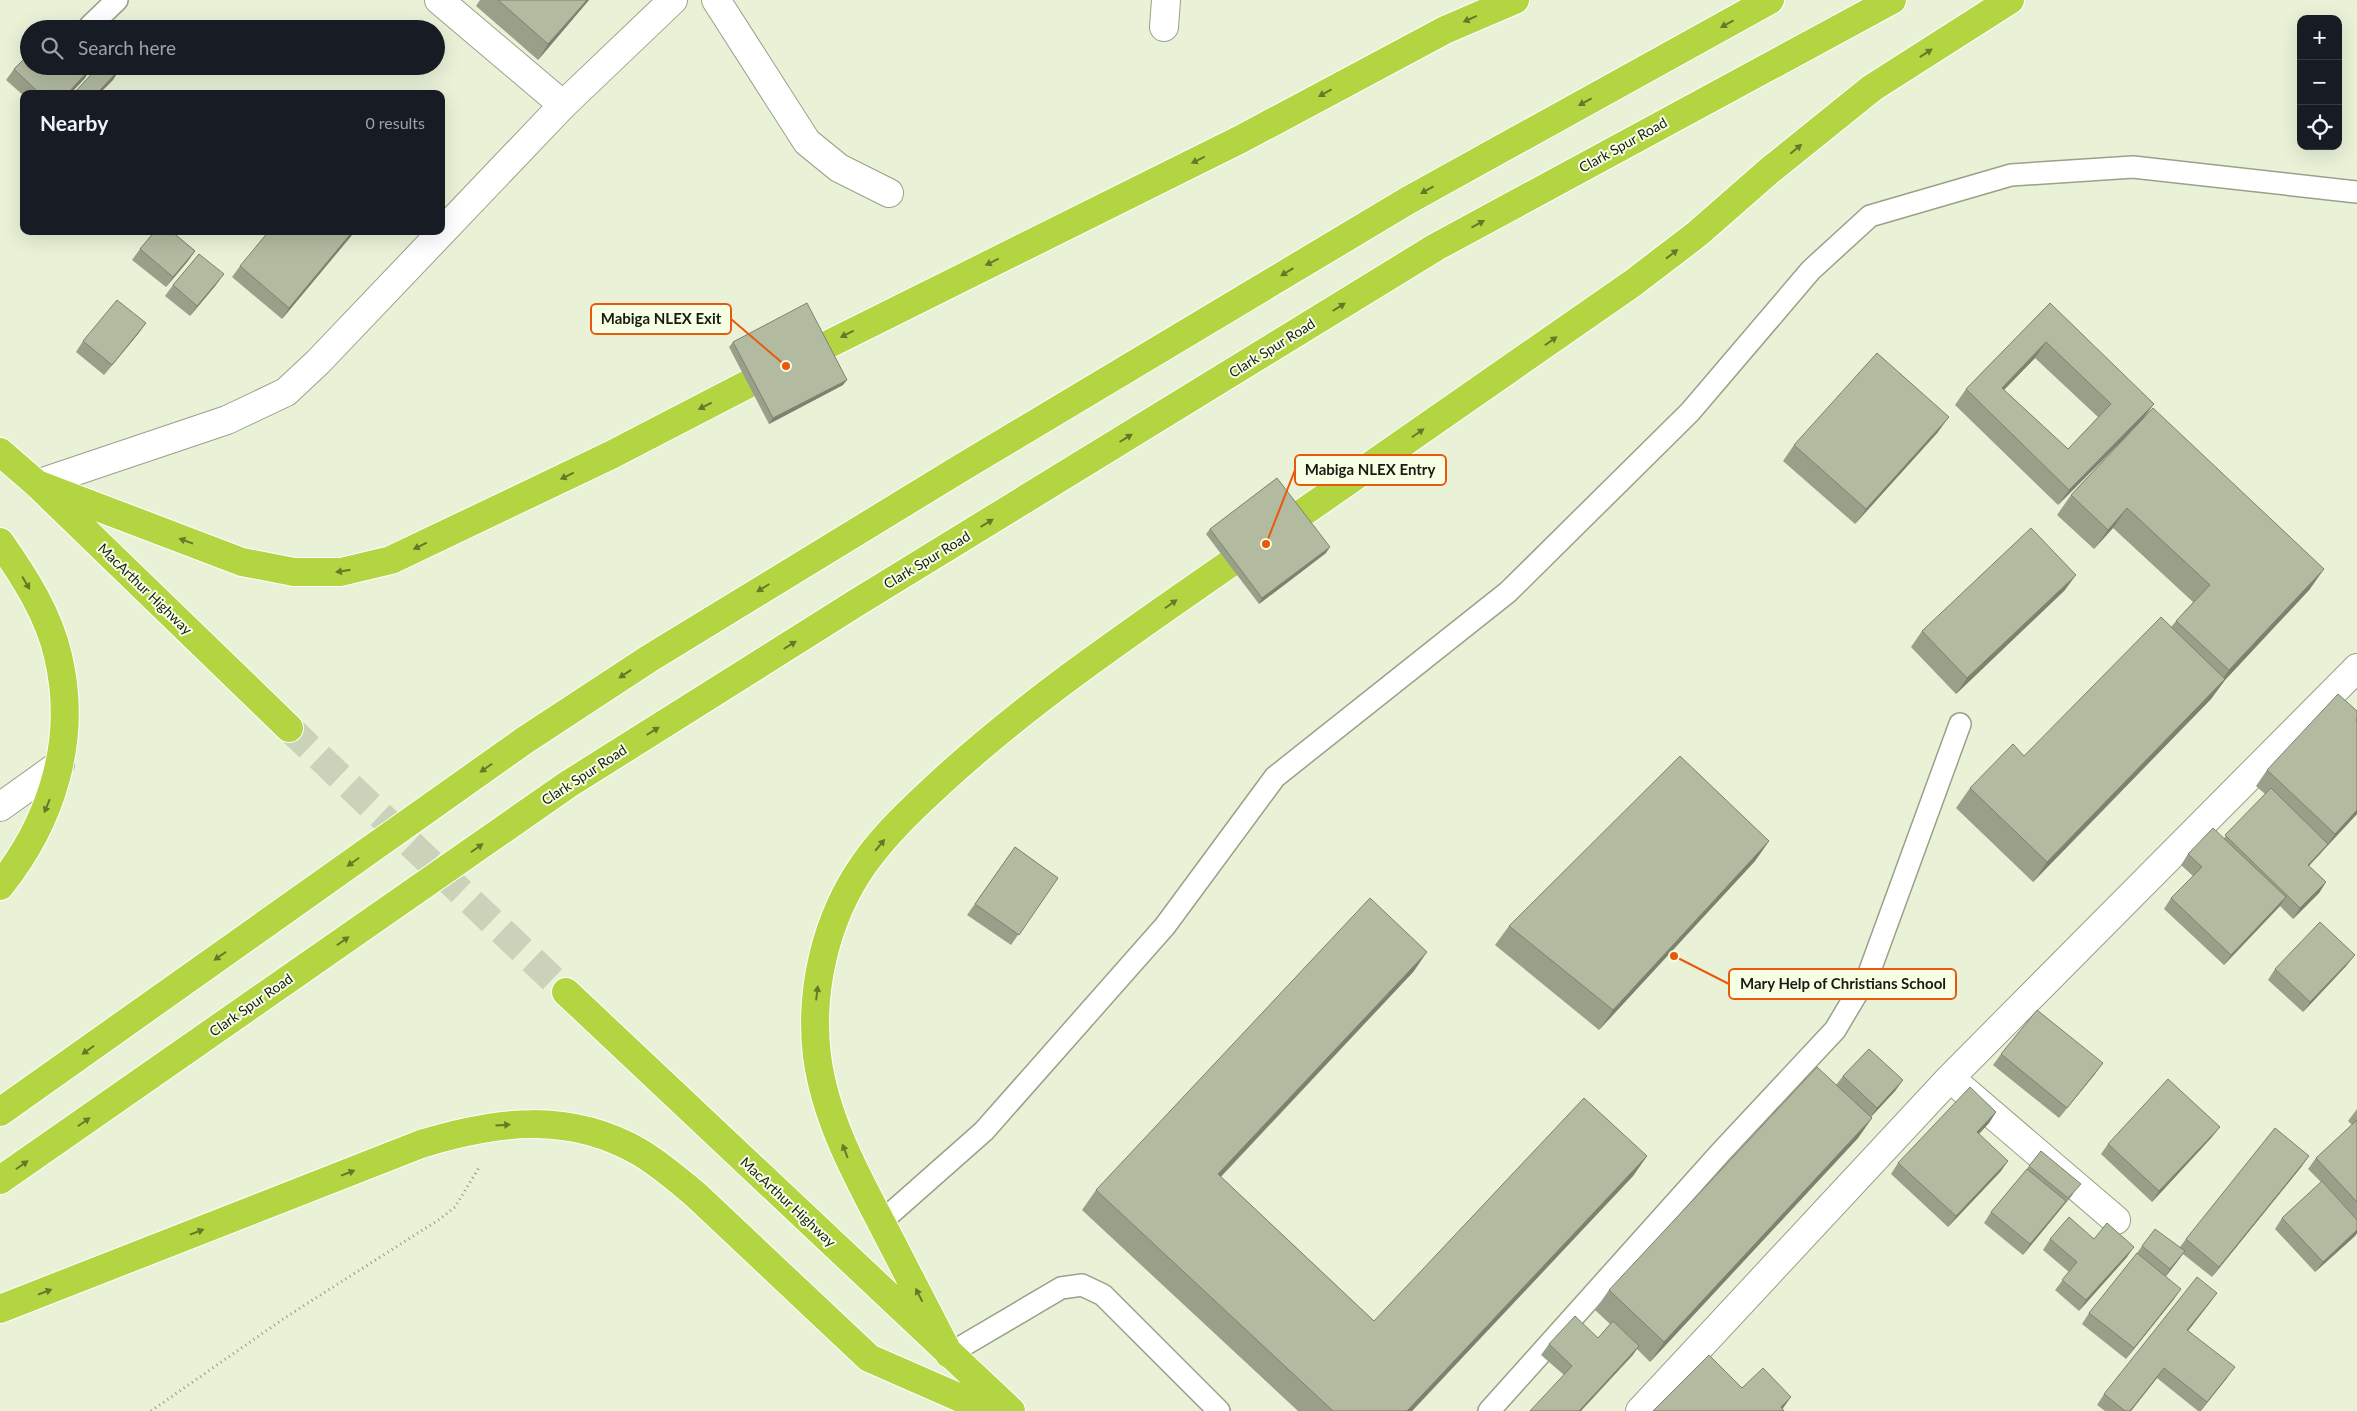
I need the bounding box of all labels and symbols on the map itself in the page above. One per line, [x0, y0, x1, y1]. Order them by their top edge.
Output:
one-way arrow [1463, 15, 1477, 23]
one-way arrow [1720, 19, 1734, 28]
one-way arrow [1920, 48, 1933, 57]
one-way arrow [1318, 89, 1333, 97]
one-way arrow [1578, 98, 1591, 107]
street label: Clark Spur Road [1576, 113, 1670, 176]
one-way arrow [1789, 144, 1802, 155]
one-way arrow [1190, 156, 1205, 164]
one-way arrow [1421, 185, 1434, 194]
one-way arrow [1471, 220, 1486, 228]
one-way arrow [1665, 248, 1678, 259]
one-way arrow [985, 258, 1000, 266]
one-way arrow [1281, 268, 1294, 277]
one-way arrow [1332, 302, 1345, 312]
callout: Mabiga NLEX Exit [591, 304, 731, 334]
text: Mabiga NLEX Exit [601, 309, 722, 327]
street label: Clark Spur Road [1226, 314, 1318, 381]
one-way arrow [840, 331, 854, 339]
one-way arrow [1544, 336, 1558, 346]
one-way arrow [698, 402, 712, 410]
one-way arrow [1411, 428, 1424, 438]
one-way arrow [1119, 433, 1132, 443]
callout: Mabiga NLEX Entry [1295, 455, 1446, 485]
text: Mabiga NLEX Entry [1305, 460, 1435, 478]
one-way arrow [560, 472, 574, 480]
one-way arrow [981, 519, 994, 528]
street label: Clark Spur Road [880, 527, 973, 592]
one-way arrow [178, 537, 193, 545]
street label: MacArthur Highway [95, 539, 196, 638]
one-way arrow [413, 543, 427, 551]
one-way arrow [335, 567, 351, 575]
one-way arrow [22, 577, 31, 590]
one-way arrow [756, 584, 769, 593]
one-way arrow [1164, 599, 1178, 609]
one-way arrow [784, 640, 797, 649]
one-way arrow [618, 669, 631, 679]
one-way arrow [646, 727, 659, 736]
street label: Clark Spur Road [538, 741, 629, 808]
one-way arrow [479, 763, 492, 773]
one-way arrow [43, 798, 50, 813]
one-way arrow [874, 839, 885, 852]
one-way arrow [470, 843, 483, 853]
one-way arrow [346, 857, 360, 867]
one-way arrow [336, 936, 350, 946]
one-way arrow [214, 951, 227, 961]
callout: Mary Help of Christians School [1729, 969, 1956, 999]
street label: Clark Spur Road [206, 970, 296, 1040]
text: Mary Help of Christians School [1740, 974, 1946, 992]
one-way arrow [813, 984, 821, 1000]
one-way arrow [81, 1045, 95, 1055]
one-way arrow [77, 1117, 90, 1127]
one-way arrow [495, 1121, 511, 1129]
one-way arrow [841, 1143, 849, 1158]
street label: MacArthur Highway [737, 1153, 840, 1251]
one-way arrow [15, 1160, 29, 1170]
one-way arrow [341, 1169, 356, 1177]
one-way arrow [190, 1228, 204, 1236]
one-way arrow [38, 1287, 53, 1295]
one-way arrow [915, 1288, 923, 1303]

